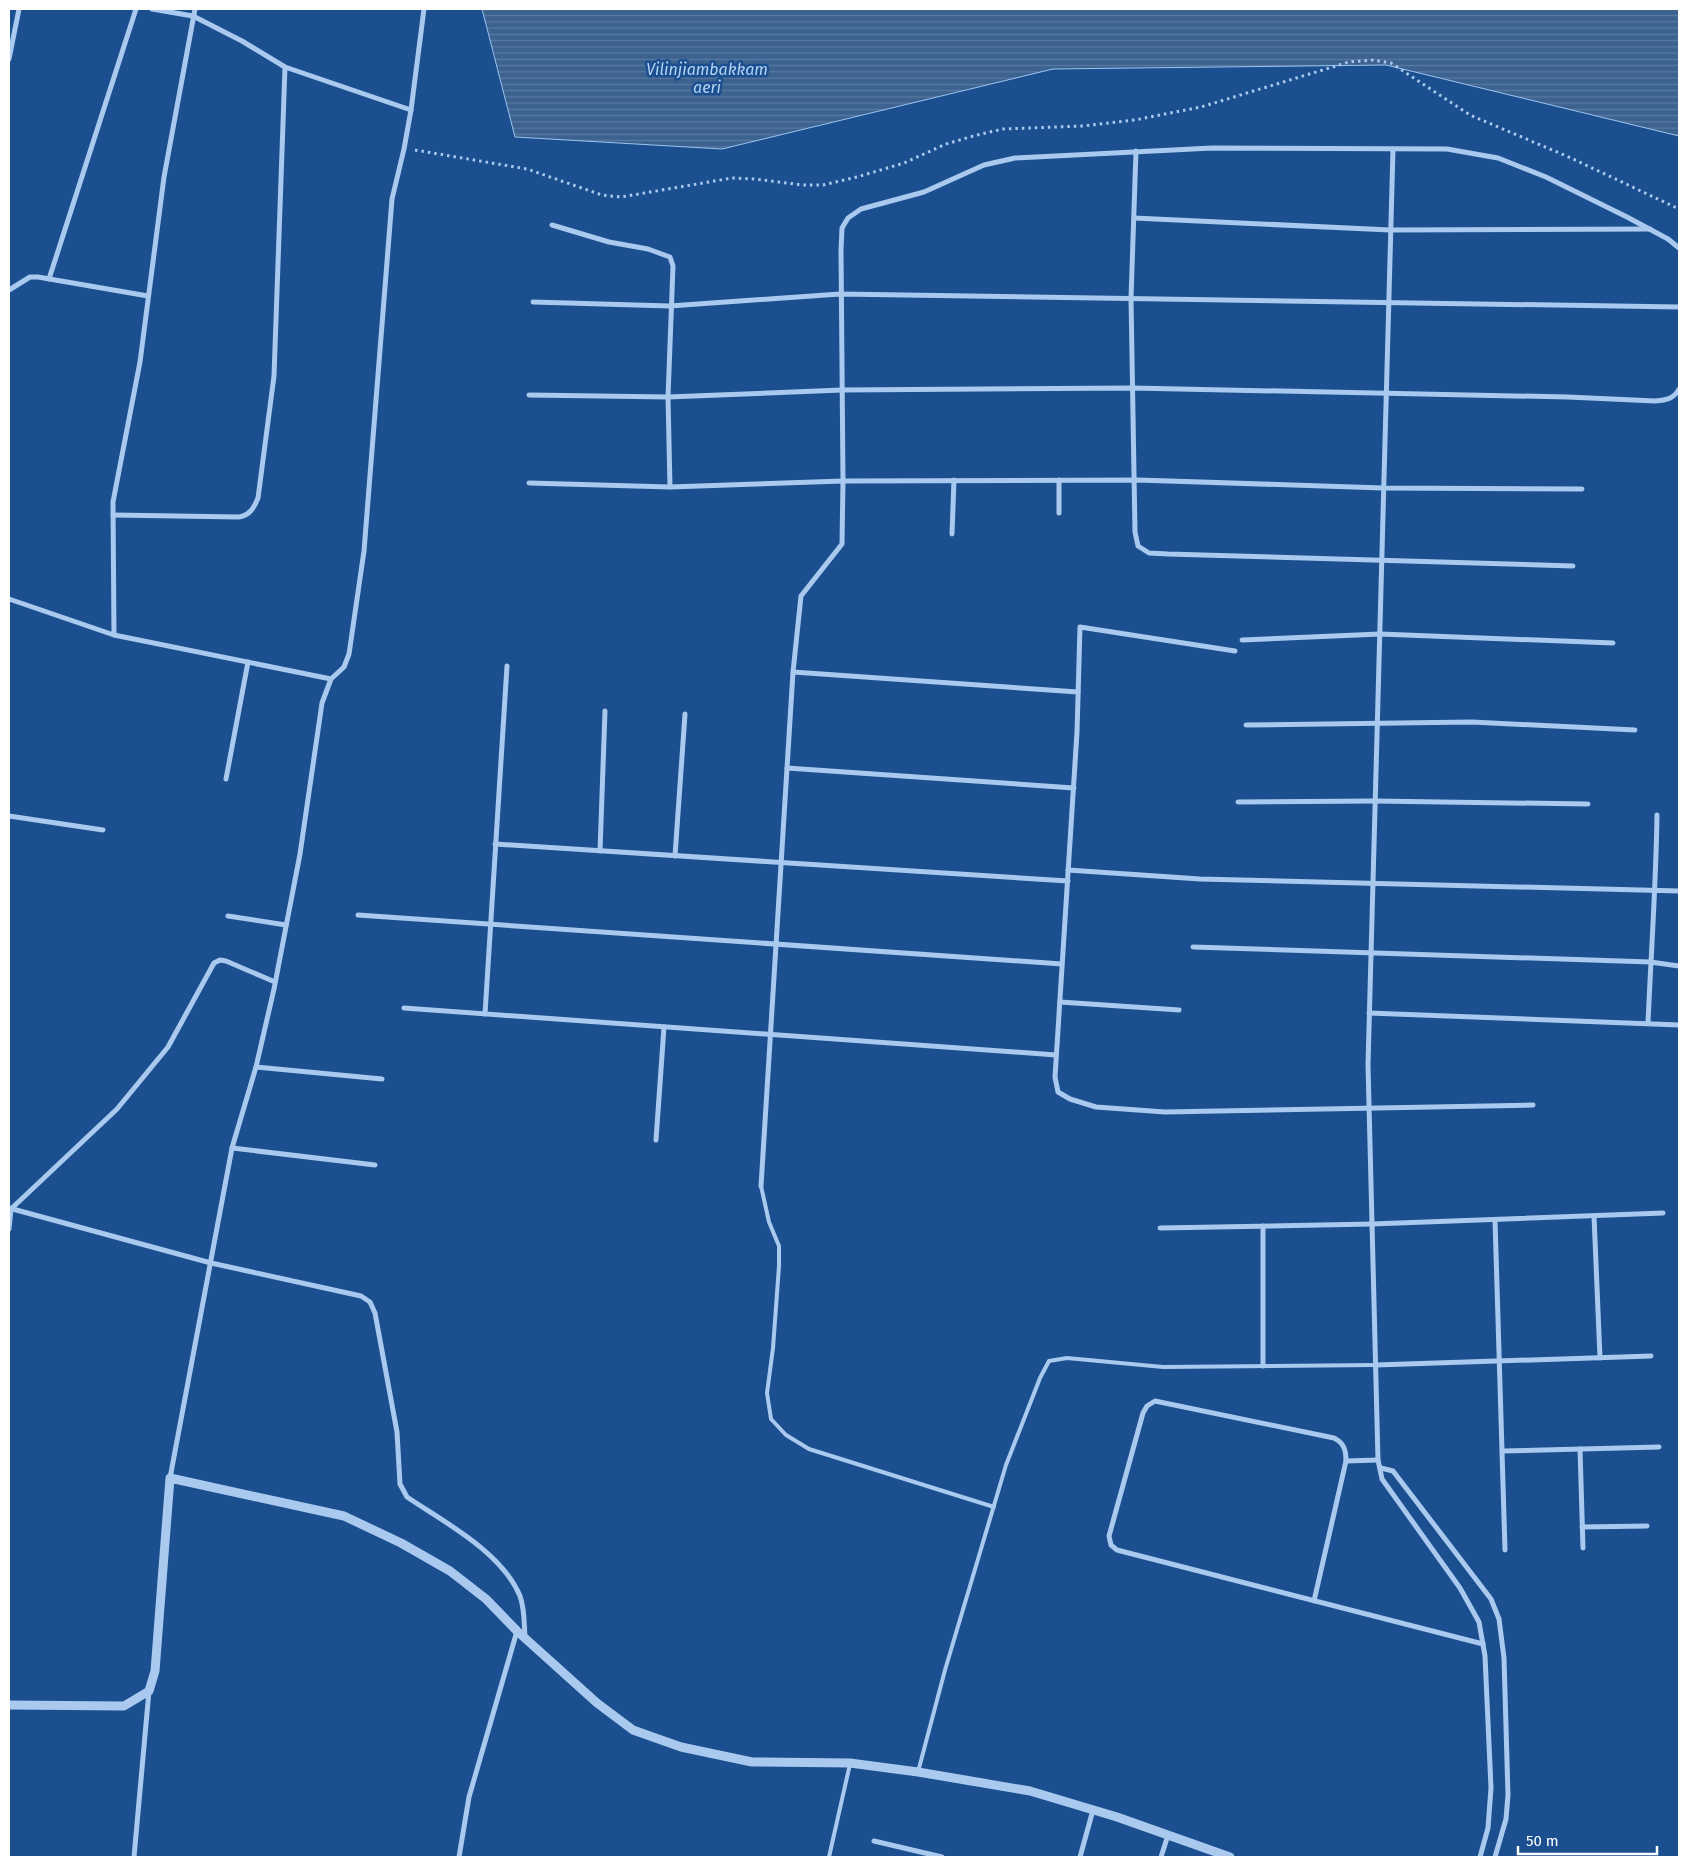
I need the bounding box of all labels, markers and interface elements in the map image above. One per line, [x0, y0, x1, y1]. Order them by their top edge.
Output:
water label: Vilinjiambakkam aeri [646, 60, 768, 97]
scale bar [1518, 1824, 1657, 1856]
text: 50 m [1526, 1832, 1559, 1850]

